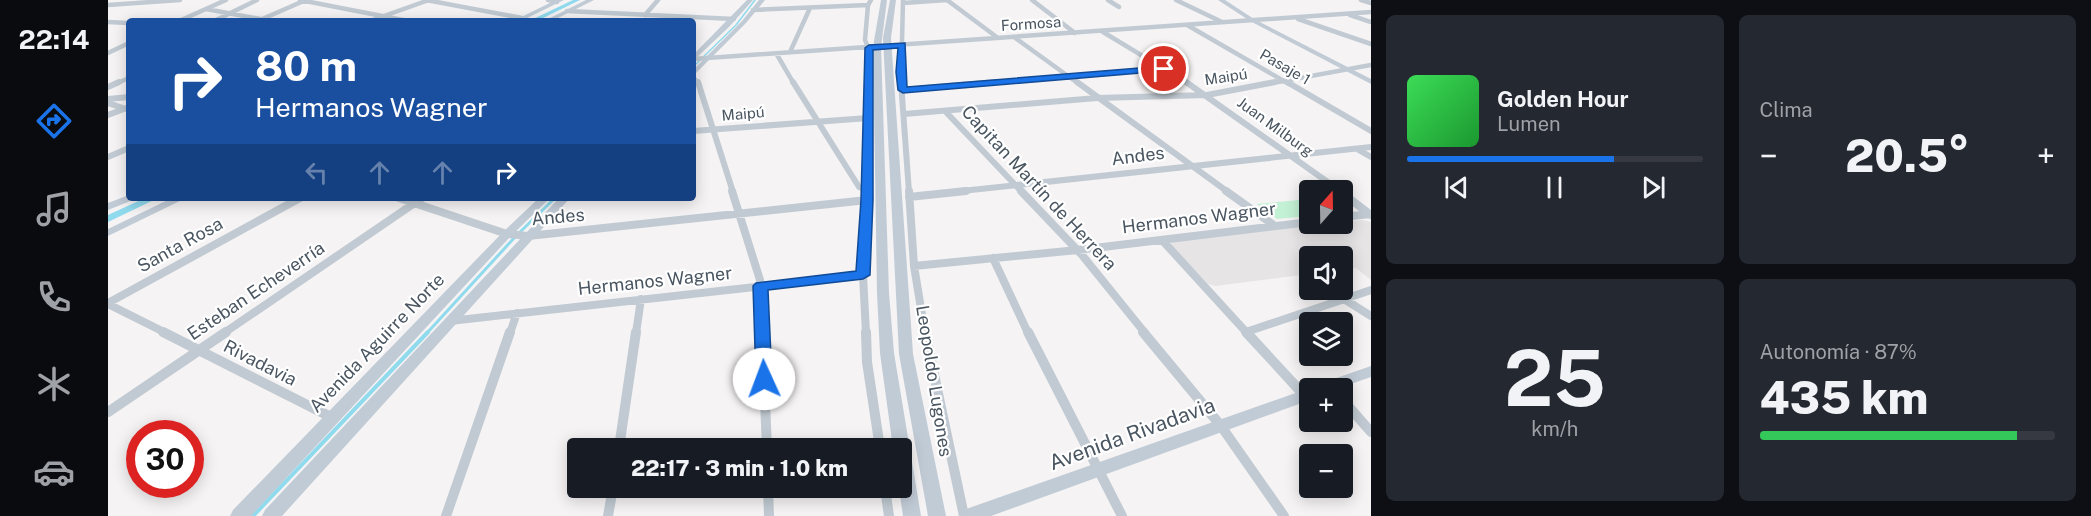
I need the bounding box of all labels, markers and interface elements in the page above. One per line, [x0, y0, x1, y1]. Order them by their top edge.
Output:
street label: Formosa [1000, 13, 1062, 34]
text: 22:14 [19, 23, 89, 55]
text: 80 m [255, 41, 357, 90]
icon: right [156, 42, 234, 120]
pin [1138, 43, 1189, 94]
street label: Pasaje 1 [1257, 45, 1314, 88]
icon: arrive [1147, 52, 1180, 85]
street label: Maipú [1203, 65, 1248, 88]
text: Golden Hour [1497, 86, 1628, 112]
text: Hermanos Wagner [255, 91, 488, 123]
street label: Juan Milburg [1234, 93, 1316, 160]
text: Clima [1760, 98, 1813, 122]
icon: directions [33, 100, 75, 142]
street label: Capitan Martín de Herrera [958, 101, 1121, 274]
street label: Maipú [721, 103, 765, 124]
text: Lumen [1497, 112, 1561, 136]
text: 20.5° [1845, 129, 1970, 182]
text: − [1760, 137, 1778, 175]
text: + [2037, 137, 2055, 175]
street label: Andes [1110, 142, 1166, 169]
icon: left [300, 156, 333, 189]
icon: ahead [363, 156, 396, 189]
icon: ahead [426, 156, 459, 189]
icon: right [489, 156, 522, 189]
icon: previous [1440, 171, 1473, 204]
icon: pause [1538, 171, 1571, 204]
icon: next [1637, 171, 1670, 204]
north arrow [1299, 180, 1353, 234]
map controls [1299, 180, 1353, 498]
icon: music [33, 188, 75, 230]
street label: Hermanos Wagner [1121, 198, 1277, 237]
street label: Andes [531, 204, 585, 229]
street label: Santa Rosa [133, 213, 226, 277]
street label: Esteban Echeverría [183, 237, 328, 344]
button: sound [1299, 246, 1353, 300]
street label: Hermanos Wagner [577, 262, 733, 299]
street label: Avenida Aguirre Norte [305, 269, 448, 416]
icon: phone [33, 276, 75, 318]
street label: Leopoldo Lugones [912, 304, 957, 458]
button: layers [1299, 312, 1353, 366]
text: 25 [1504, 332, 1606, 424]
street label: Rivadavia [220, 335, 300, 390]
text: Autonomía · 87% [1760, 340, 1917, 364]
position arrow [732, 347, 796, 411]
icon: climate [33, 363, 75, 405]
text: 435 km [1760, 371, 1929, 424]
button: + [1299, 378, 1353, 432]
street label: Avenida Rivadavia [1045, 392, 1218, 475]
text: km/h [1531, 417, 1578, 441]
speed limit sign: 30 [126, 420, 204, 498]
button: − [1299, 444, 1353, 498]
icon: car [33, 451, 75, 493]
text: 22:17 · 3 min · 1.0 km [631, 455, 848, 481]

